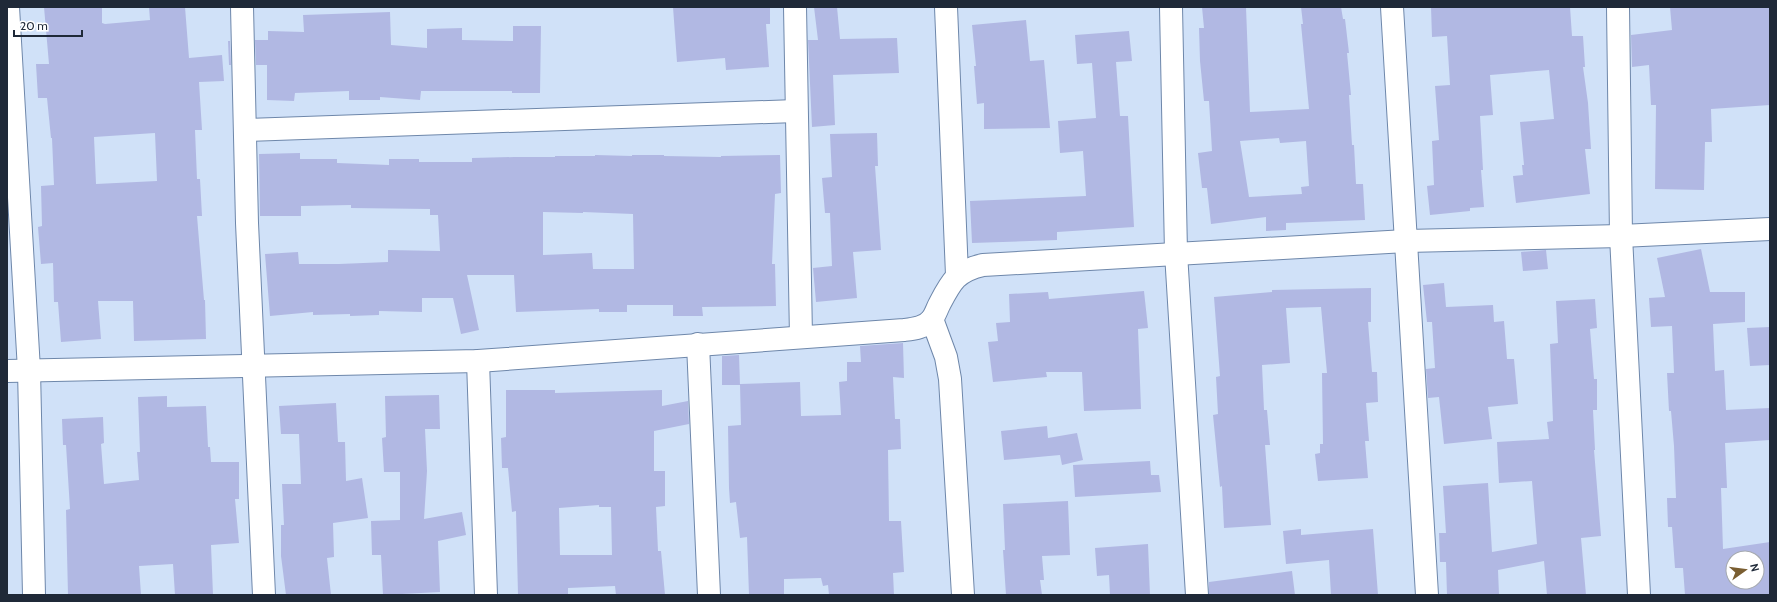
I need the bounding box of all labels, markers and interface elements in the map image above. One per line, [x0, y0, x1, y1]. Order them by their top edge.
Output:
scale bar [14, 12, 82, 38]
text: 20 m [20, 18, 48, 33]
north arrow [1725, 550, 1765, 590]
text: N [1747, 562, 1762, 573]

